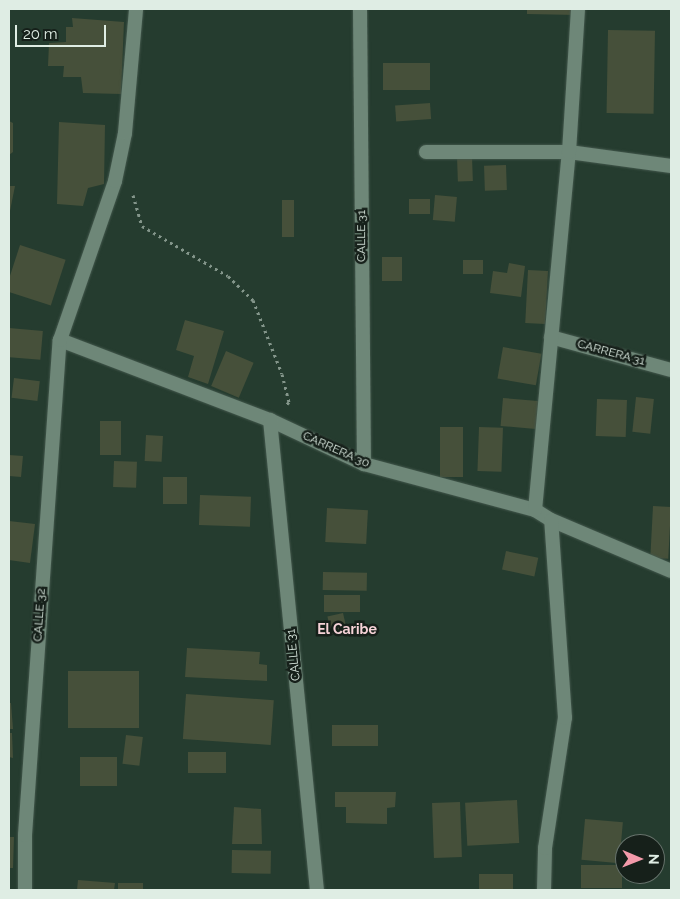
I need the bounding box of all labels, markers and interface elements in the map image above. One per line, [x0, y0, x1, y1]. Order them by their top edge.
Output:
scale bar [18, 15, 109, 47]
text: 20 m [23, 25, 58, 43]
street label: CALLE 31 [355, 210, 369, 262]
street label: CARRERA 31 [575, 337, 647, 369]
street label: CARRERA 30 [300, 429, 372, 471]
street label: CALLE 32 [31, 588, 49, 642]
district label: El Caribe [317, 621, 377, 637]
street label: CALLE 31 [284, 628, 304, 682]
north arrow [615, 834, 665, 884]
text: N [646, 854, 662, 865]

